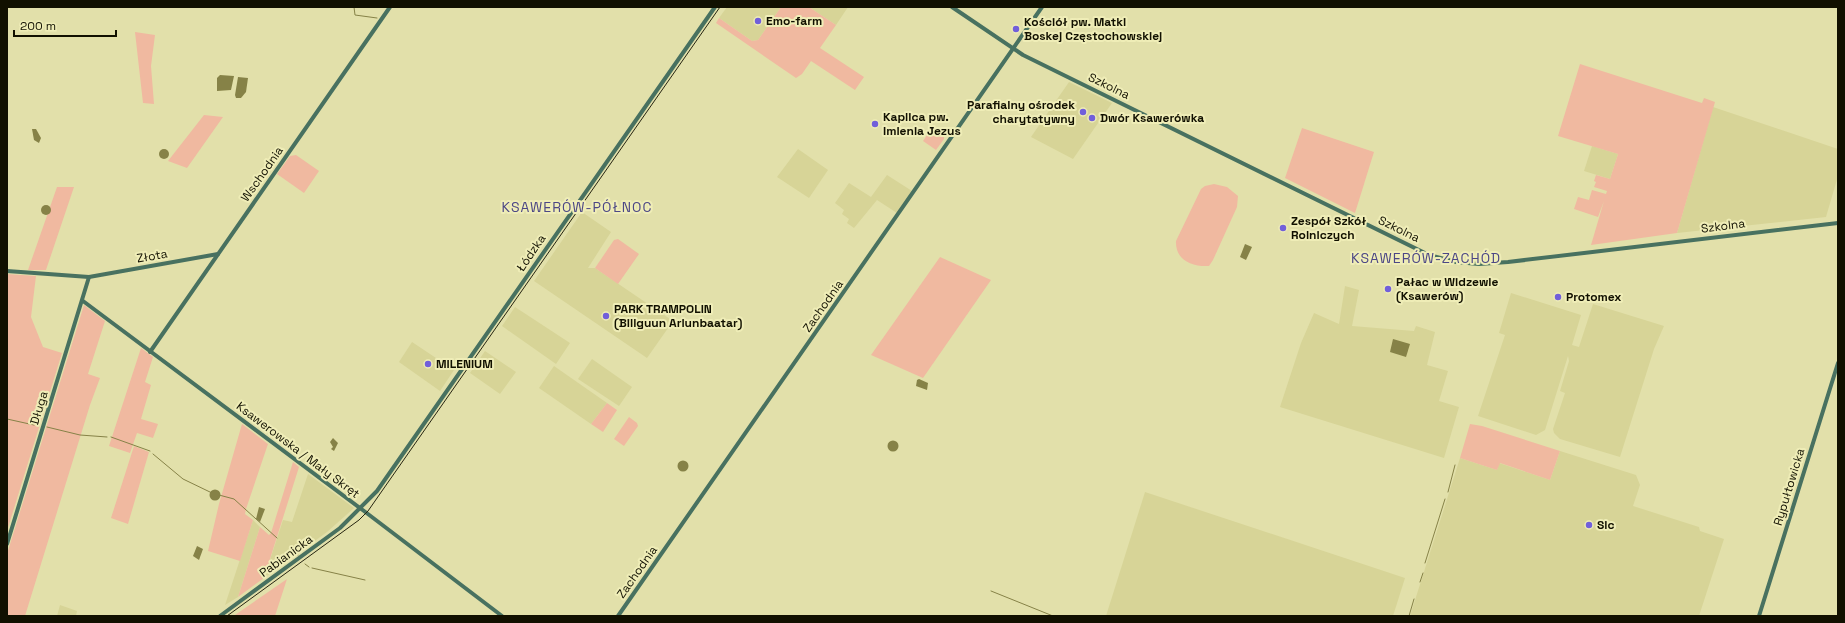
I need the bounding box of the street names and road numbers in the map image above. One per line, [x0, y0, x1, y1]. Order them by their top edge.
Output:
street label: Szkolna [1086, 69, 1133, 103]
street label: Wschodnia [237, 143, 287, 205]
street label: Szkolna [1376, 212, 1423, 246]
street label: Szkolna [1700, 215, 1746, 237]
street label: Łódzka [513, 231, 549, 275]
street label: Złota [135, 245, 169, 267]
street label: Zachodnia [799, 277, 847, 335]
street label: Długa [26, 389, 52, 427]
street label: Ksawerowska / Mały Skręt [233, 398, 363, 502]
street label: Rypułtowicka [1770, 446, 1808, 528]
street label: Pabianicka [256, 531, 316, 581]
street label: Zachodnia [613, 543, 661, 601]

